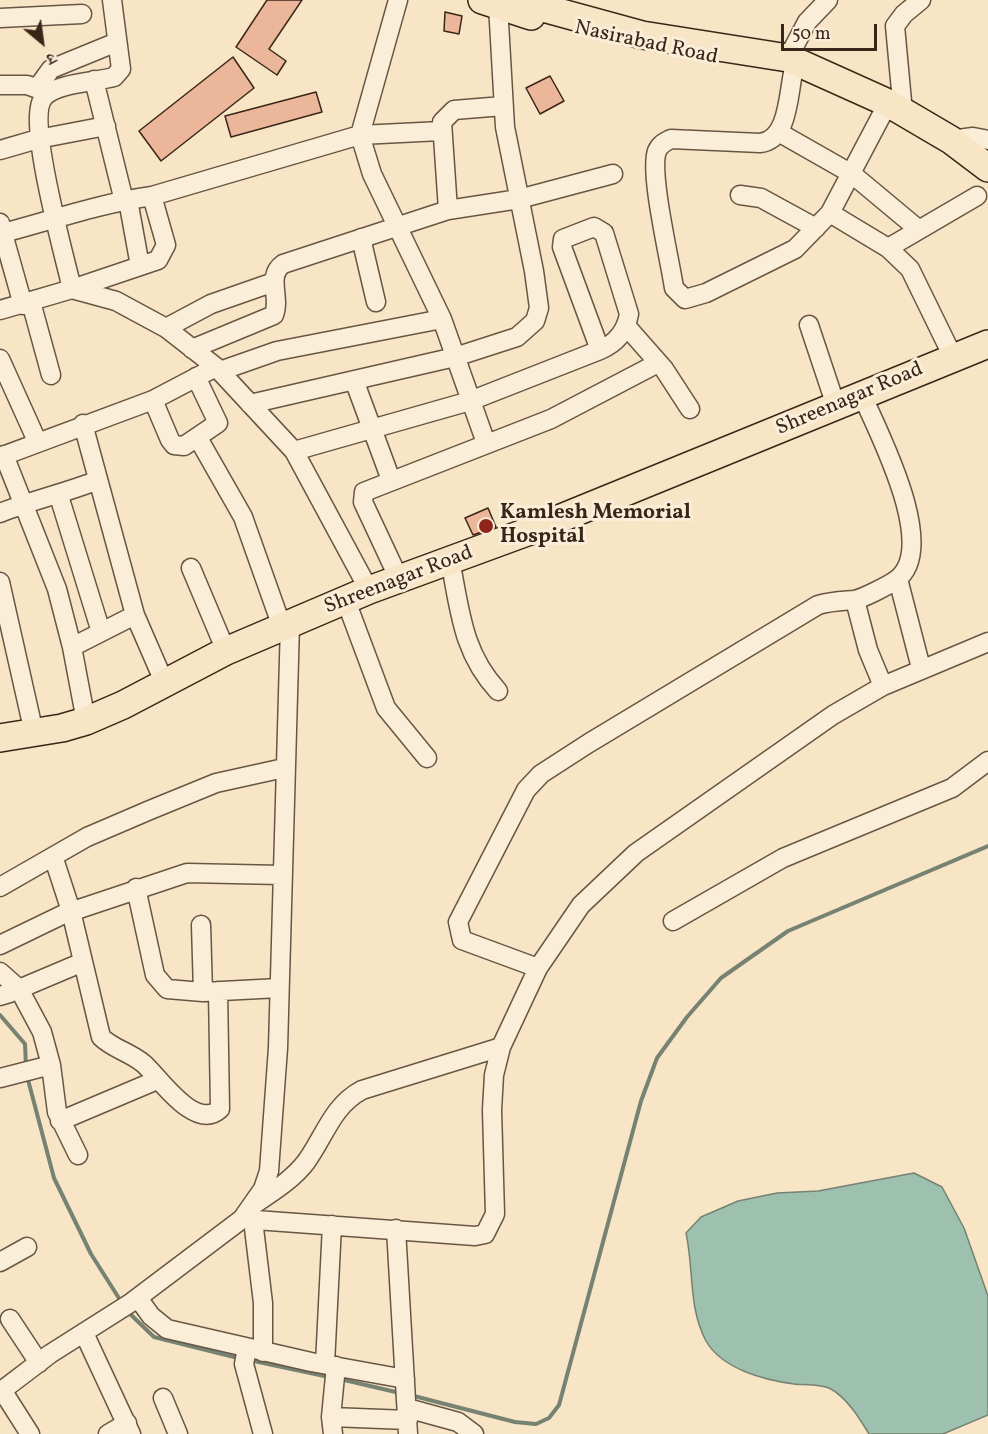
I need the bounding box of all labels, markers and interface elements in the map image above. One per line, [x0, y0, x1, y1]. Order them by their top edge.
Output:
north arrow [12, 12, 72, 72]
scale bar [784, 12, 880, 50]
street label: Nasirabad Road [572, 16, 720, 72]
text: 50 m [792, 22, 831, 47]
text: उ [42, 46, 60, 69]
street label: Shreenagar Road [773, 358, 927, 442]
place label: Kamlesh Memorial Hospital [500, 501, 691, 551]
marker: Kamlesh Memorial Hospital [477, 517, 495, 535]
street label: Shreenagar Road [321, 541, 477, 621]

